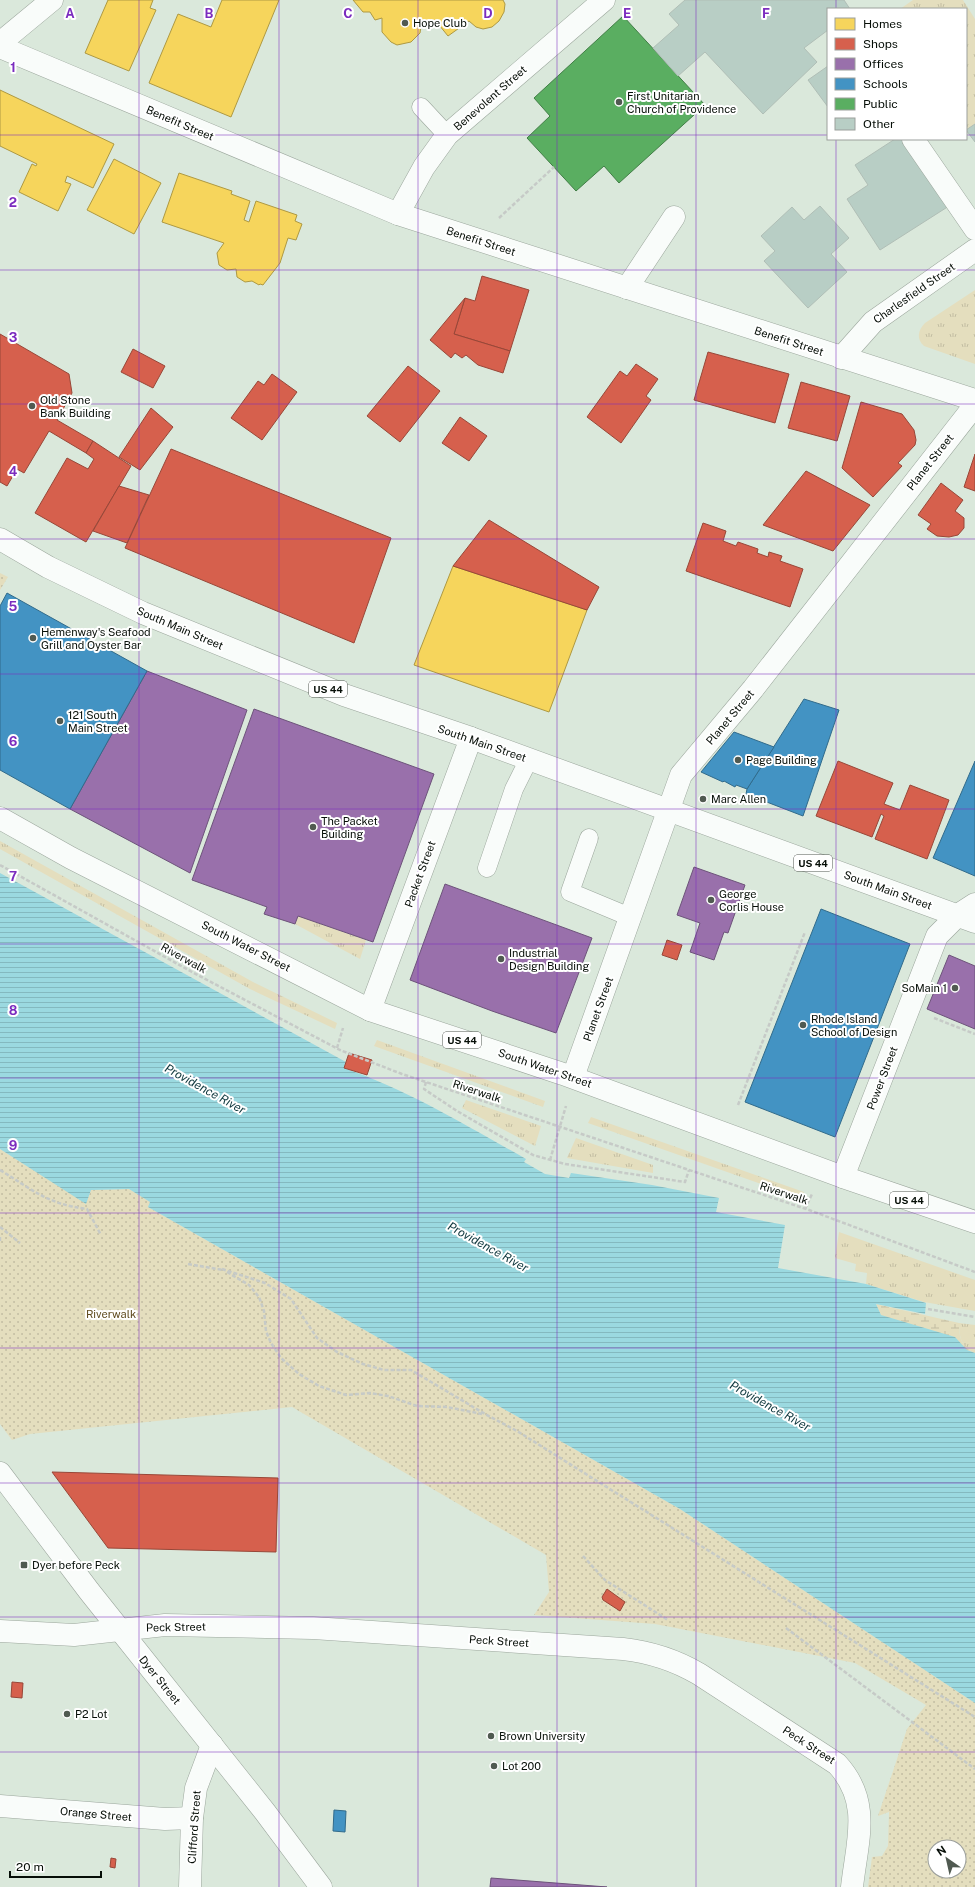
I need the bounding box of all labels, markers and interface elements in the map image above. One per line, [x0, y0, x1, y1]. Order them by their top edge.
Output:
text: A [65, 6, 75, 21]
text: B [205, 6, 214, 21]
text: C [343, 6, 353, 21]
text: D [483, 6, 493, 21]
text: E [623, 6, 631, 21]
text: F [762, 6, 770, 21]
legend [827, 8, 967, 140]
place label: Hope Club [413, 17, 467, 29]
text: Homes [863, 17, 902, 31]
marker: Hope Club [400, 18, 410, 28]
text: Shops [863, 37, 898, 51]
text: Offices [863, 57, 903, 71]
text: 1 [10, 60, 16, 75]
street label: Benevolent Street [451, 63, 529, 133]
text: Schools [863, 77, 908, 91]
place label: First Unitarian Church of Providence [627, 90, 736, 115]
marker: First Unitarian Church of Providence [614, 97, 624, 107]
text: Public [863, 97, 898, 111]
street label: Benefit Street [144, 103, 216, 143]
text: Other [863, 117, 895, 131]
text: 2 [9, 195, 17, 210]
street label: Benefit Street [445, 224, 517, 258]
street label: Charlesfield Street [871, 260, 957, 326]
street label: Benefit Street [753, 324, 825, 358]
text: 3 [9, 330, 18, 345]
place label: Old Stone Bank Building [40, 394, 111, 419]
marker: Old Stone Bank Building [27, 401, 37, 411]
street label: Planet Street [904, 432, 956, 492]
text: 4 [9, 464, 18, 479]
text: 5 [9, 599, 18, 614]
street label: South Main Street [135, 604, 225, 652]
place label: Hemenway's Seafood Grill and Oyster Bar [41, 626, 151, 651]
marker: Hemenway's Seafood Grill and Oyster Bar [28, 633, 38, 643]
road number: US 44 [309, 681, 347, 697]
street label: Planet Street [704, 687, 756, 747]
place label: 121 South Main Street [68, 709, 128, 734]
marker: 121 South Main Street [55, 716, 65, 726]
street label: South Main Street [436, 722, 528, 764]
text: 6 [9, 734, 18, 749]
place label: Page Building [746, 754, 817, 766]
marker: Page Building [733, 755, 743, 765]
place label: Marc Allen [711, 793, 766, 805]
marker: Marc Allen [698, 794, 708, 804]
place label: The Packet Building [321, 815, 378, 840]
marker: The Packet Building [308, 822, 318, 832]
street label: Packet Street [402, 839, 438, 909]
road number: US 44 [794, 855, 832, 871]
street label: South Main Street [842, 868, 934, 912]
text: 7 [9, 869, 17, 884]
place label: George Corlis House [719, 888, 784, 913]
marker: George Corlis House [706, 895, 716, 905]
street label: South Water Street [199, 918, 293, 974]
street label: Riverwalk [159, 941, 209, 975]
place label: Industrial Design Building [509, 947, 589, 972]
marker: Industrial Design Building [496, 954, 506, 964]
street label: Planet Street [581, 975, 615, 1043]
place label: SoMain 1 [901, 982, 947, 994]
marker: SoMain 1 [950, 983, 960, 993]
text: 8 [9, 1003, 18, 1018]
place label: Rhode Island School of Design [811, 1013, 897, 1038]
marker: Rhode Island School of Design [798, 1020, 808, 1030]
road number: US 44 [443, 1032, 481, 1048]
street label: Power Street [864, 1045, 900, 1111]
street label: South Water Street [497, 1046, 593, 1090]
water label: Providence River [162, 1061, 248, 1117]
street label: Riverwalk [451, 1078, 503, 1104]
text: 9 [9, 1138, 17, 1153]
street label: Riverwalk [758, 1180, 810, 1206]
road number: US 44 [890, 1192, 928, 1208]
water label: Providence River [445, 1219, 531, 1275]
park label: Riverwalk [86, 1308, 136, 1320]
water label: Providence River [727, 1378, 813, 1434]
place label: Dyer before Peck [32, 1559, 120, 1571]
marker: Dyer before Peck [19, 1560, 29, 1570]
street label: Peck Street [146, 1620, 206, 1634]
street label: Peck Street [469, 1633, 529, 1649]
street label: Dyer Street [137, 1653, 183, 1707]
place label: P2 Lot [75, 1708, 108, 1720]
marker: P2 Lot [62, 1709, 72, 1719]
street label: Peck Street [781, 1724, 837, 1766]
place label: Brown University [499, 1730, 586, 1742]
marker: Brown University [486, 1731, 496, 1741]
place label: Lot 200 [502, 1760, 541, 1772]
marker: Lot 200 [489, 1761, 499, 1771]
street label: Clifford Street [185, 1790, 203, 1864]
street label: Orange Street [60, 1805, 132, 1823]
north arrow [927, 1839, 967, 1879]
text: N [934, 1843, 948, 1858]
scale bar [10, 1853, 101, 1879]
text: 20 m [16, 1860, 44, 1874]

